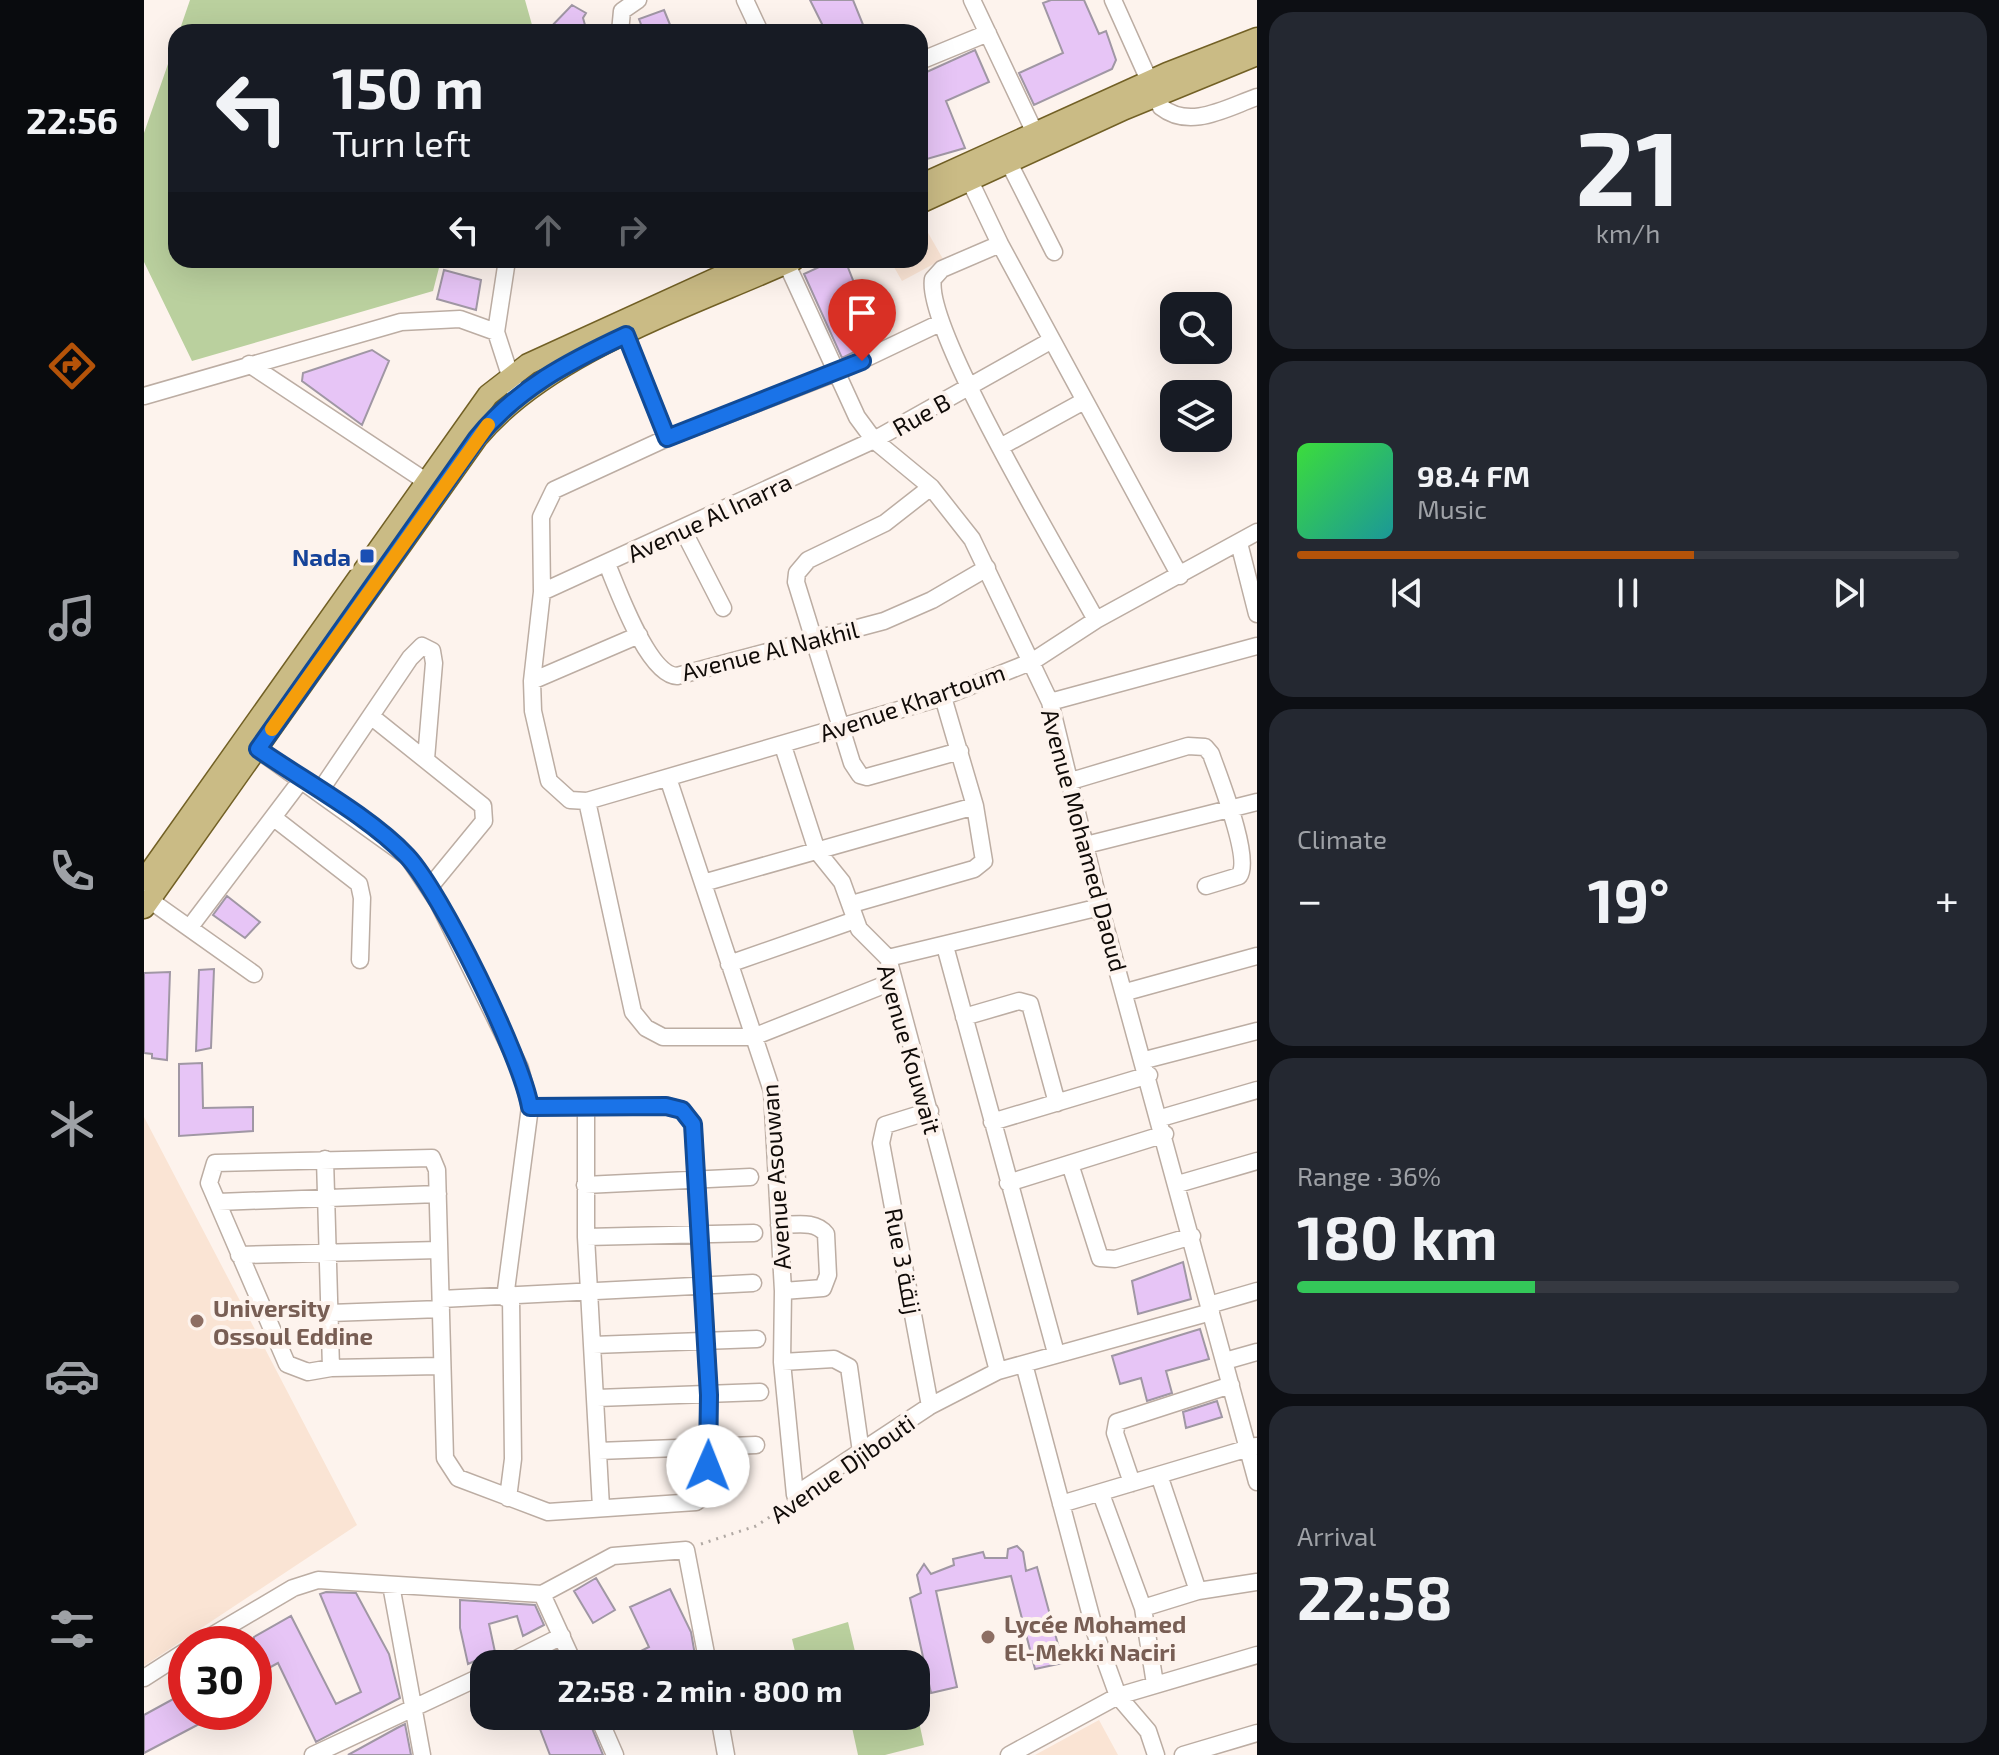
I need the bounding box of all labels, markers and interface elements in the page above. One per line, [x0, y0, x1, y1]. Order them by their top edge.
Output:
text: 150 m [332, 53, 484, 120]
icon: left [200, 56, 304, 160]
text: 22:56 [26, 98, 118, 141]
text: 21 [1575, 102, 1681, 227]
text: Turn left [332, 121, 471, 164]
icon: left [442, 208, 486, 252]
icon: ahead [526, 208, 570, 252]
icon: right [610, 208, 654, 252]
text: km/h [1596, 217, 1660, 248]
pin [828, 279, 896, 361]
icon: arrive [840, 291, 884, 335]
map controls [1160, 292, 1232, 452]
button: search [1160, 292, 1232, 364]
icon: directions [44, 338, 100, 394]
button: layers [1160, 380, 1232, 452]
street label: Rue B [887, 386, 955, 442]
text: 98.4 FM [1417, 457, 1530, 493]
street label: Avenue Al Inarra [622, 466, 796, 568]
text: Music [1417, 493, 1487, 524]
place label: Nada [292, 542, 351, 571]
marker: Nada [358, 547, 376, 565]
icon: previous [1385, 571, 1429, 615]
icon: pause [1606, 571, 1650, 615]
icon: next [1827, 571, 1871, 615]
icon: music [44, 590, 100, 646]
street label: Avenue Al Nakhil [679, 614, 861, 686]
street label: Avenue Khartoum [815, 657, 1009, 747]
street label: Avenue Mohamed Daoud [1036, 705, 1134, 975]
text: Climate [1297, 823, 1387, 854]
icon: phone [44, 843, 100, 899]
text: 19° [1588, 863, 1670, 935]
text: − [1297, 872, 1323, 925]
text: + [1935, 872, 1959, 925]
street label: Avenue Kouwait [872, 961, 948, 1137]
street label: Avenue Asouwan [754, 1083, 796, 1271]
icon: climate [44, 1096, 100, 1152]
text: Range · 36% [1297, 1160, 1441, 1191]
text: 180 km [1297, 1200, 1498, 1272]
street label: Rue 3 زنقة [880, 1206, 928, 1316]
place label: University Ossoul Eddine [213, 1293, 373, 1350]
marker: University Ossoul Eddine [188, 1312, 206, 1330]
icon: car [44, 1348, 100, 1404]
street label: Avenue Djibouti [764, 1407, 920, 1529]
position arrow [666, 1424, 750, 1508]
text: Arrival [1297, 1520, 1376, 1551]
text: 22:58 [1297, 1560, 1453, 1632]
icon: filters [44, 1601, 100, 1657]
place label: Lycée Mohamed El-Mekki Naciri [1004, 1609, 1186, 1666]
speed limit sign: 30 [168, 1626, 272, 1730]
marker: Lycée Mohamed El-Mekki Naciri [979, 1628, 997, 1646]
text: 22:58 · 2 min · 800 m [558, 1672, 842, 1708]

